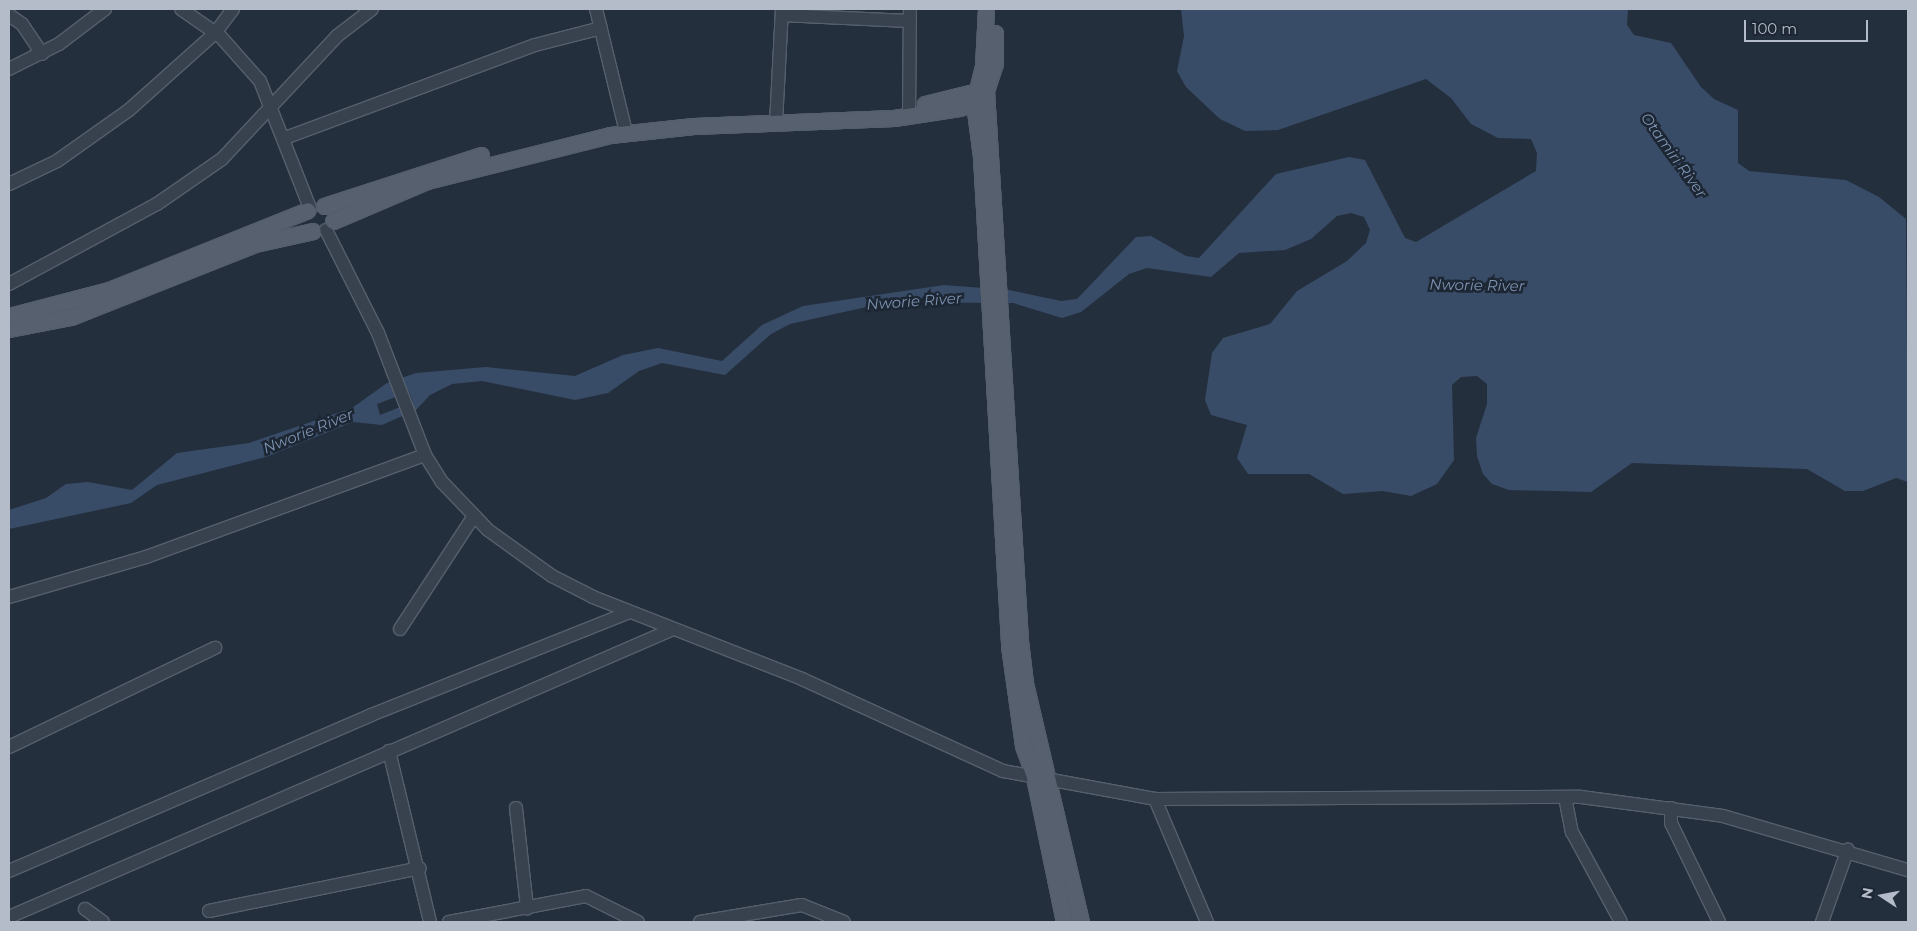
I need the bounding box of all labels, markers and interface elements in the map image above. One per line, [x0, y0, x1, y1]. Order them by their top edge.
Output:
scale bar [1747, 10, 1871, 42]
text: 100 m [1752, 19, 1797, 38]
water label: Otamiri River [1637, 109, 1711, 201]
water label: Nworie River [1429, 275, 1525, 295]
water label: Nworie River [866, 289, 962, 313]
water label: Nworie River [260, 405, 356, 457]
north arrow [1857, 871, 1907, 921]
text: N [1857, 886, 1877, 900]

